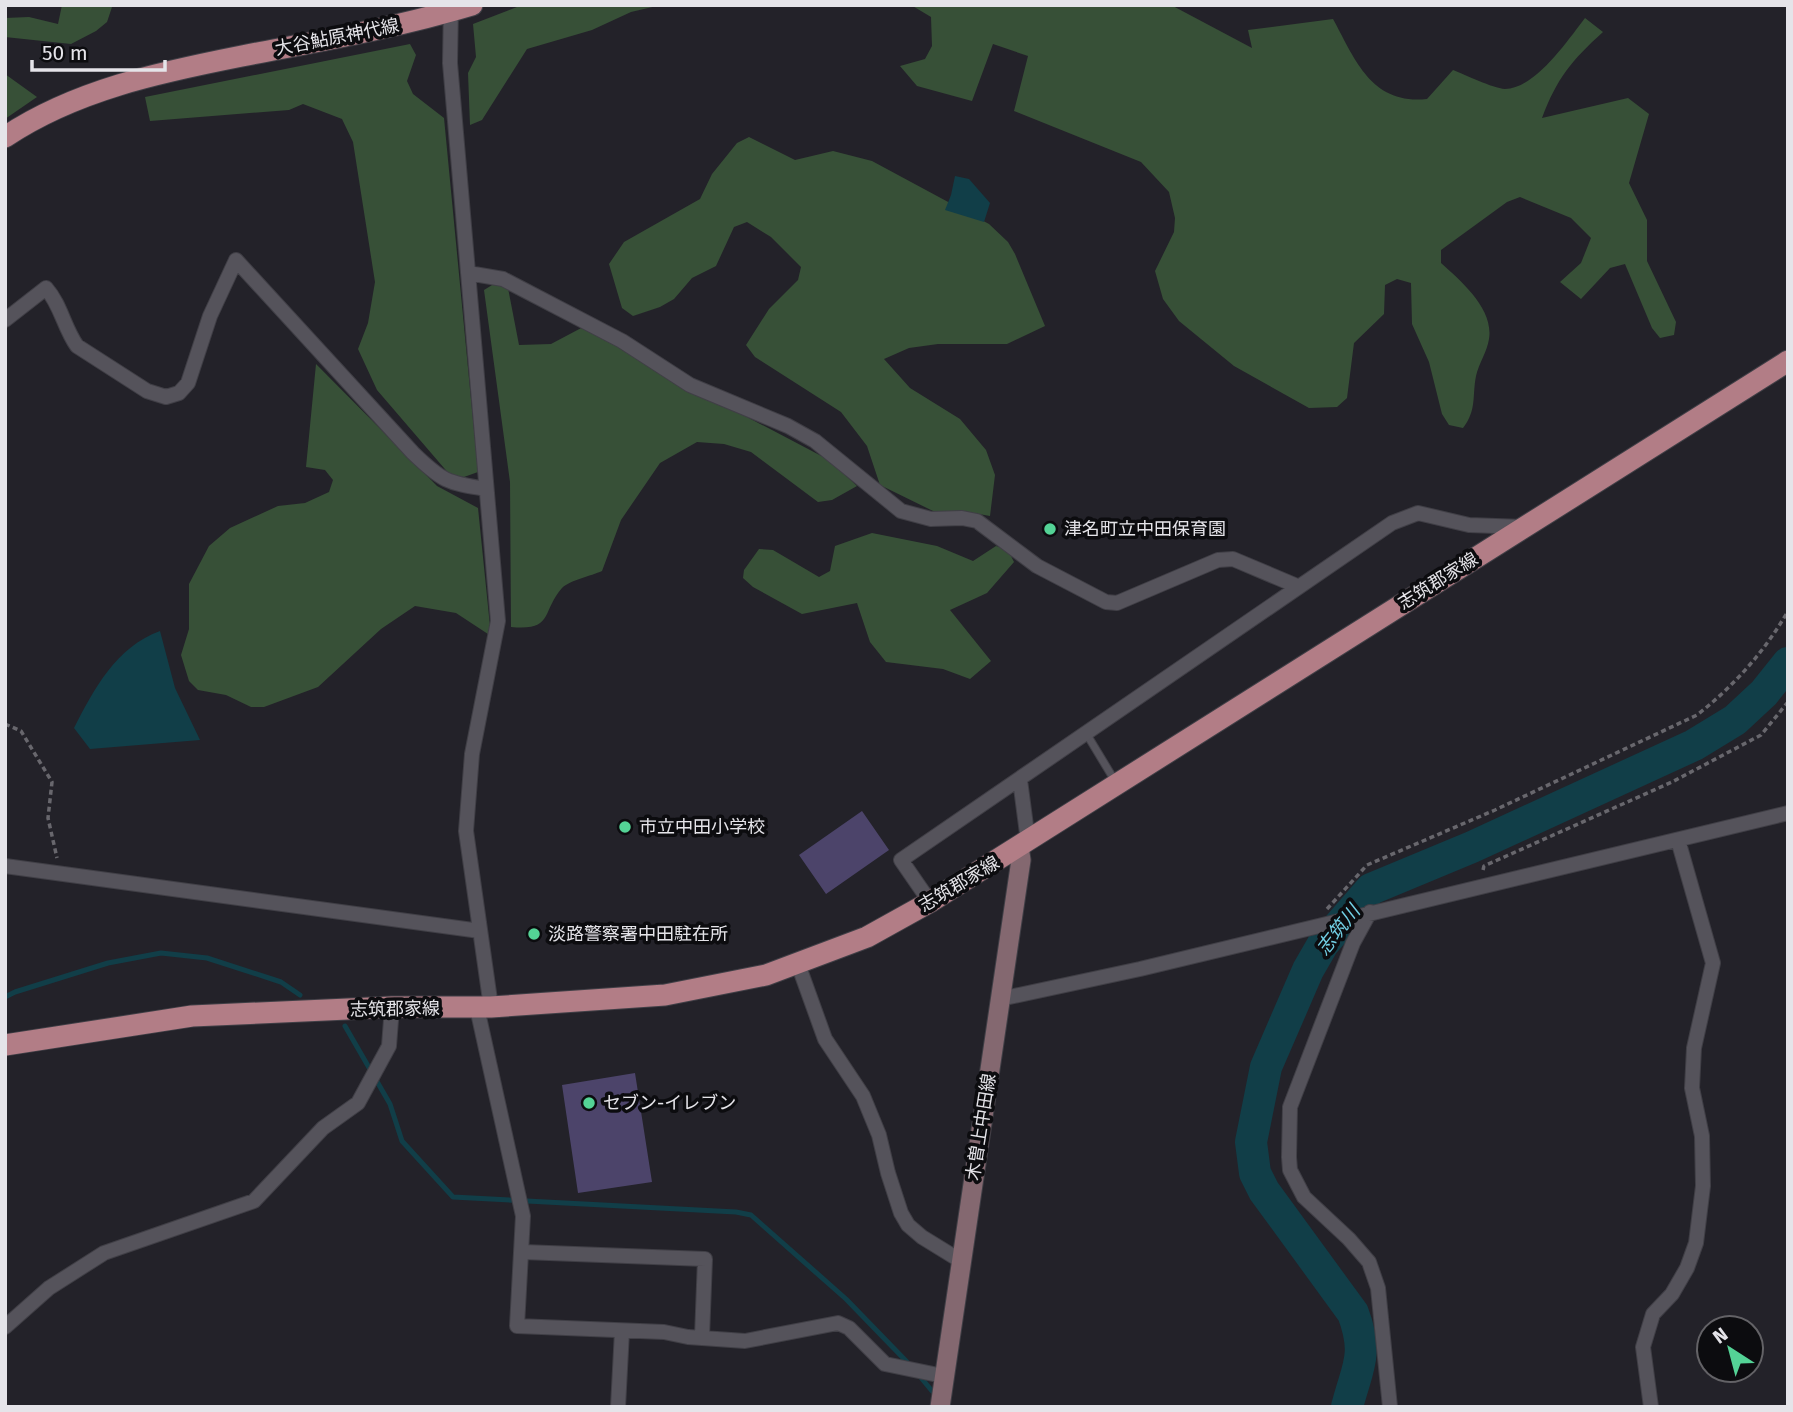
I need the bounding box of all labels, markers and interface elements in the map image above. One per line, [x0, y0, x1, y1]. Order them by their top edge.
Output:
street label: 大谷鮎原神代線 [273, 14, 401, 60]
scale bar [32, 28, 164, 72]
text: 50 m [42, 40, 88, 66]
place label: 津名町立中田保育園 [1064, 518, 1226, 540]
marker: 津名町立中田保育園 [1042, 521, 1058, 537]
street label: 志筑郡家線 [1394, 548, 1482, 614]
place label: 市立中田小学校 [639, 816, 765, 838]
marker: 市立中田小学校 [617, 819, 633, 835]
street label: 志筑郡家線 [915, 851, 1003, 917]
water label: 志筑川 [1311, 899, 1366, 960]
place label: 淡路警察署中田駐在所 [548, 923, 728, 945]
marker: 淡路警察署中田駐在所 [526, 926, 542, 942]
street label: 志筑郡家線 [350, 997, 440, 1021]
street label: 木曽上中田線 [962, 1072, 1000, 1182]
place label: セブン-イレブン [603, 1092, 736, 1114]
marker: セブン-イレブン [581, 1095, 597, 1111]
north arrow [1695, 1314, 1765, 1384]
text: N [1708, 1323, 1732, 1349]

